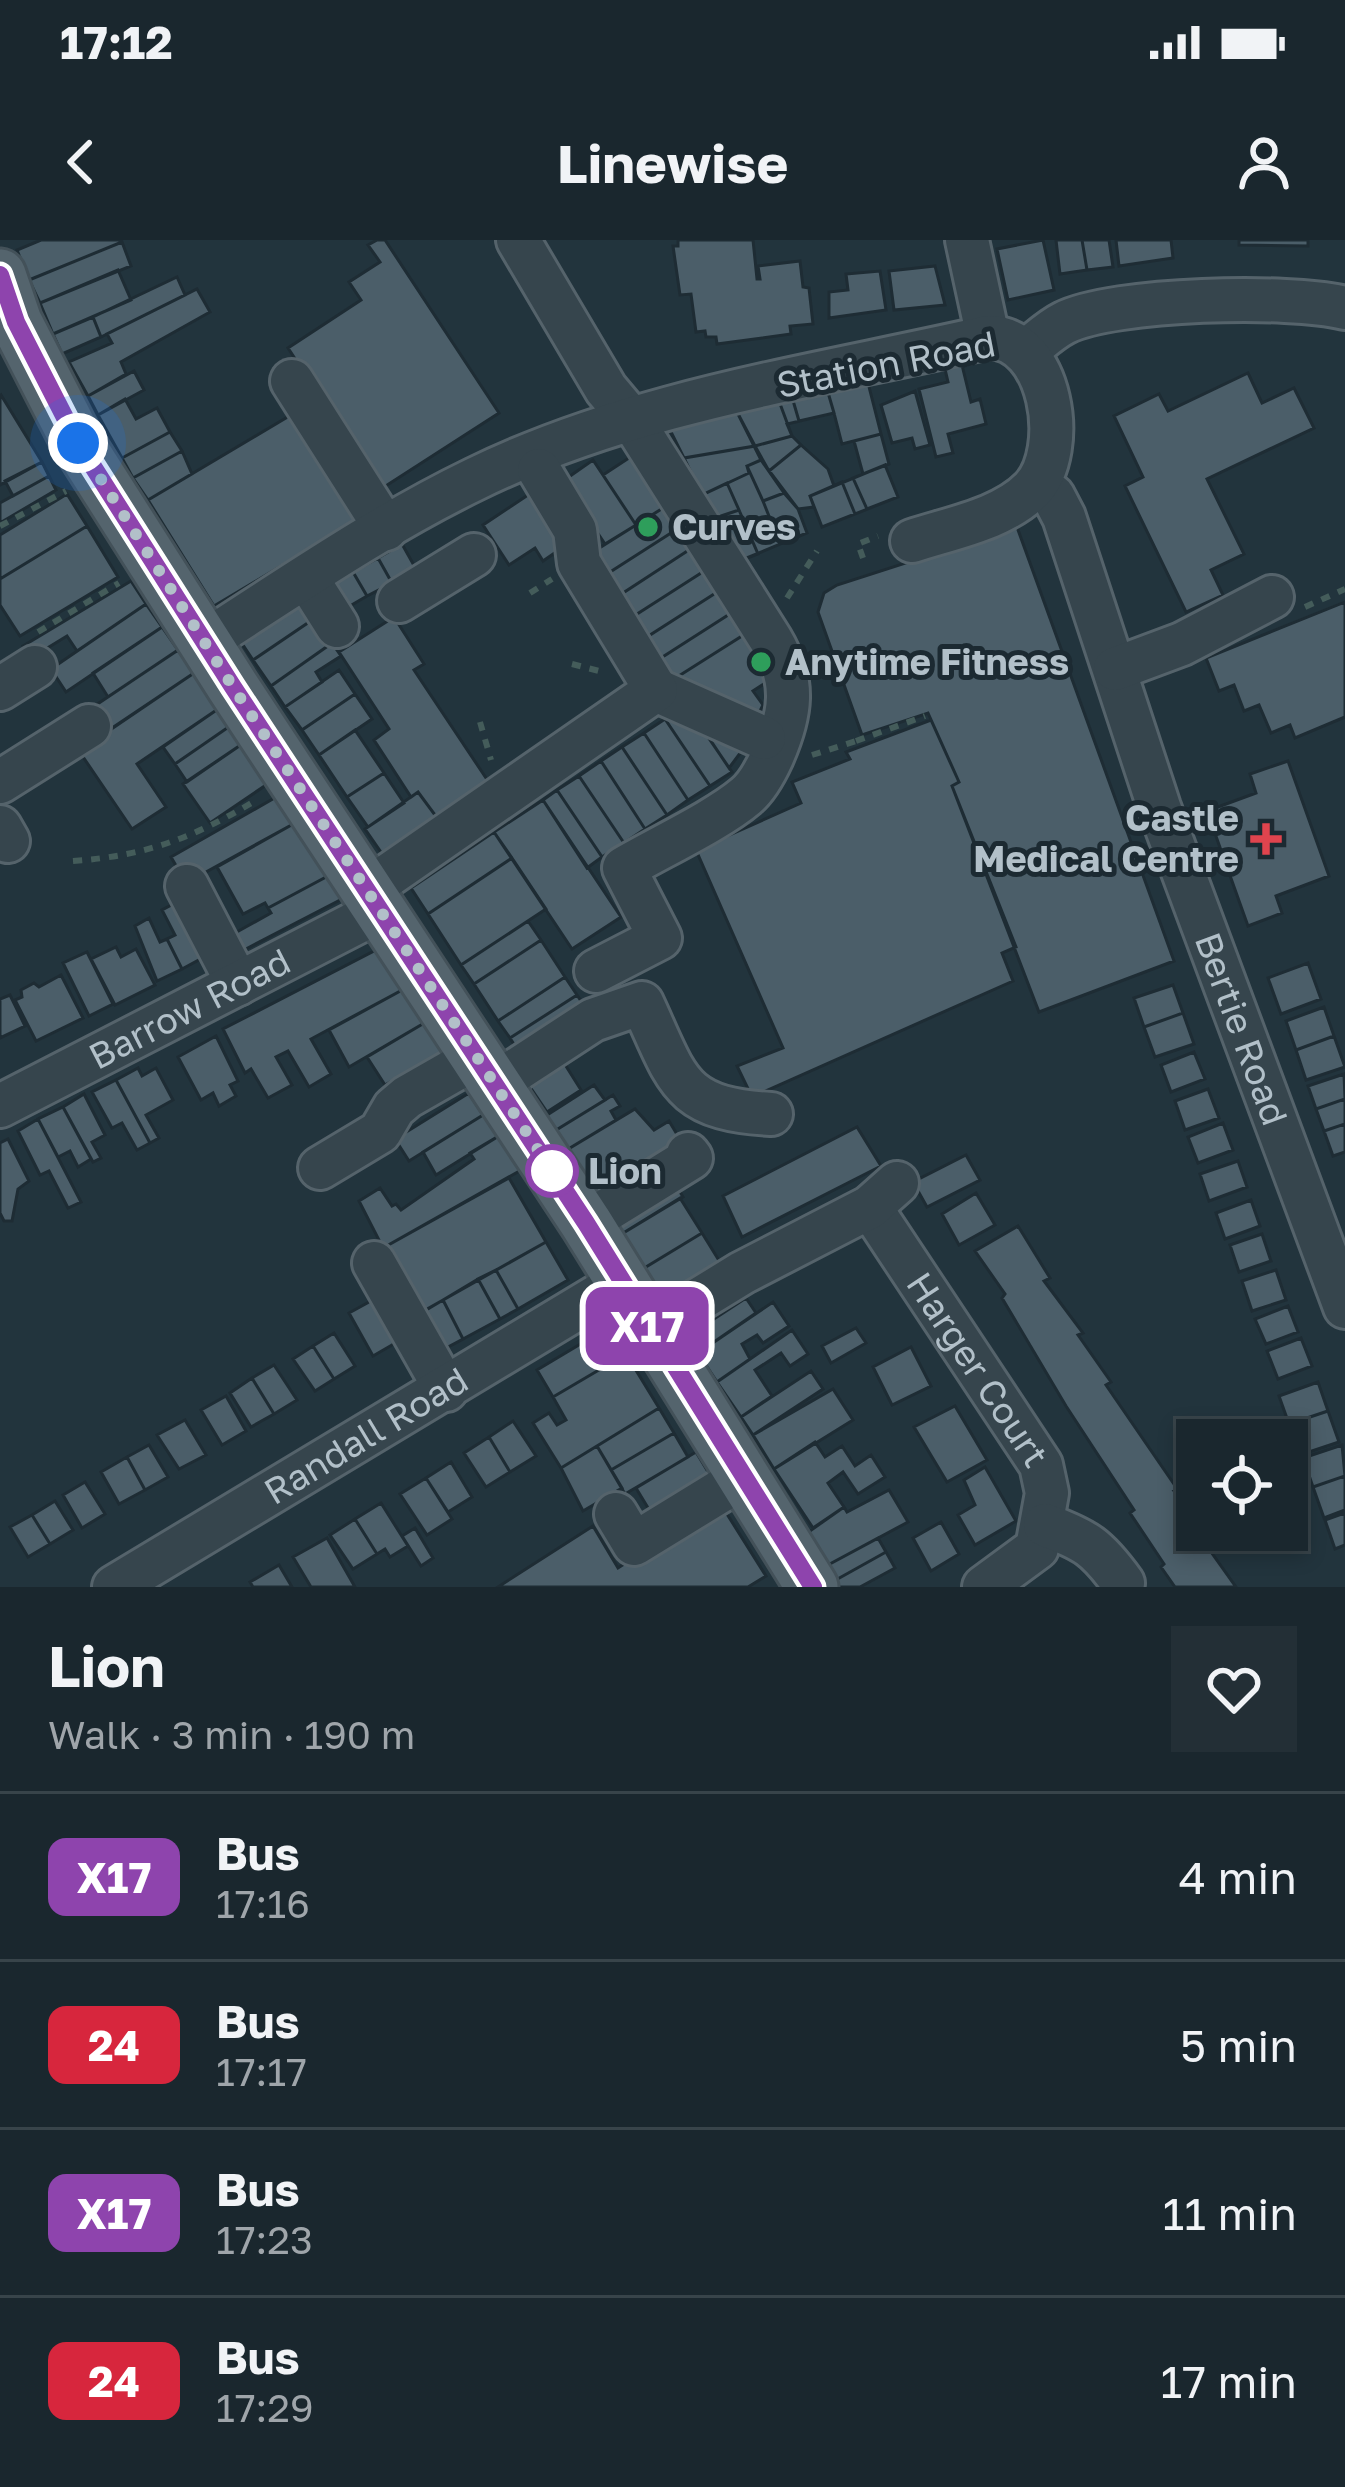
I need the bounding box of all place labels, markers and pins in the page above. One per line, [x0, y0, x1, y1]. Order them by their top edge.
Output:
place label: Curves [672, 505, 796, 548]
marker: Curves [635, 514, 661, 540]
place label: Anytime Fitness [785, 640, 1069, 683]
marker: Anytime Fitness [748, 649, 774, 675]
place label: Castle Medical Centre [973, 796, 1239, 880]
marker: Castle Medical Centre [1250, 823, 1282, 855]
marker: Lion [527, 1146, 577, 1196]
place label: Lion [588, 1149, 662, 1192]

